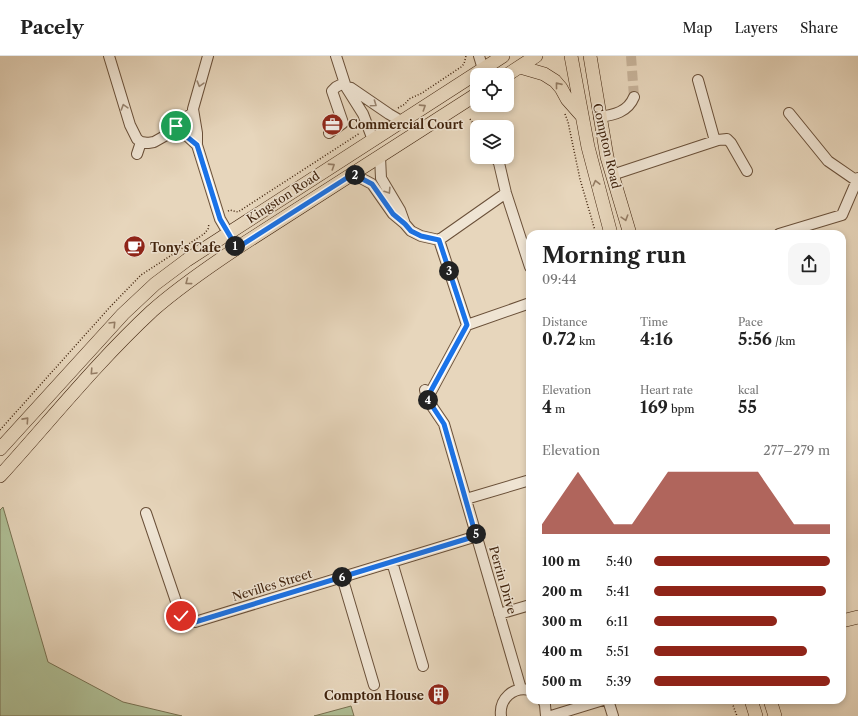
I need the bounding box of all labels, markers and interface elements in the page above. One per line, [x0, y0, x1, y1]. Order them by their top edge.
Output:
text: Pacely [20, 16, 84, 39]
text: Map [682, 19, 712, 37]
text: Layers [734, 19, 778, 37]
text: Share [800, 19, 838, 37]
map controls [470, 68, 514, 164]
button: locate [470, 68, 514, 112]
one-way arrow [196, 80, 205, 87]
one-way arrow [556, 83, 563, 90]
one-way arrow [369, 99, 376, 106]
street label: Compton Road [590, 102, 624, 191]
one-way arrow [120, 104, 129, 111]
one-way arrow [419, 104, 426, 112]
pin [159, 109, 193, 143]
office icon: Commercial Court [320, 111, 346, 137]
icon: arrive [165, 115, 187, 137]
place label: Commercial Court [348, 117, 463, 132]
button: layers [470, 120, 514, 164]
one-way arrow [328, 163, 335, 171]
pin: 2 [345, 165, 365, 185]
street label: Kingston Road [244, 167, 323, 226]
text: 2 [352, 168, 358, 182]
one-way arrow [593, 180, 601, 186]
one-way arrow [384, 187, 391, 194]
one-way arrow [620, 214, 629, 221]
cafe icon: Tony's Cafe [122, 234, 148, 260]
pin: 1 [225, 236, 245, 256]
text: 1 [233, 239, 237, 253]
place label: Tony's Cafe [150, 240, 221, 255]
text: Morning run [542, 242, 686, 269]
button: share [788, 243, 830, 285]
pin: 3 [439, 261, 459, 281]
text: 3 [446, 264, 452, 278]
text: 09:44 [542, 271, 577, 287]
one-way arrow [185, 278, 192, 285]
text: Distance [542, 315, 588, 329]
text: Time [640, 315, 668, 329]
text: Pace [738, 315, 763, 329]
one-way arrow [109, 321, 116, 329]
text: 0.72 [542, 329, 576, 349]
text: 4:16 [640, 329, 673, 349]
text: 5:56 [738, 329, 772, 349]
text: km [576, 334, 596, 348]
text: /km [772, 334, 796, 348]
one-way arrow [91, 367, 98, 374]
text: Elevation [542, 383, 591, 397]
text: Heart rate [640, 383, 693, 397]
text: kcal [738, 383, 759, 397]
pin: 4 [418, 390, 438, 410]
text: 4 [425, 393, 431, 407]
text: 4 [542, 397, 552, 417]
text: 169 [640, 397, 668, 417]
text: 55 [738, 397, 757, 417]
text: m [552, 402, 565, 416]
text: bpm [668, 402, 695, 416]
one-way arrow [21, 417, 29, 425]
text: Elevation [542, 442, 600, 458]
text: 277–279 m [763, 442, 830, 458]
pin: 5 [466, 524, 486, 544]
text: 5 [473, 527, 479, 541]
street label: Perrin Drive [486, 544, 520, 616]
text: 100 m [542, 553, 581, 569]
text: 5:40 [606, 553, 632, 569]
street label: Nevilles Street [230, 566, 314, 604]
pin: 6 [332, 567, 352, 587]
text: 6 [339, 570, 345, 584]
text: 200 m [542, 583, 582, 599]
text: 5:41 [606, 583, 630, 599]
pin [164, 599, 198, 633]
icon: check [170, 605, 192, 627]
text: 300 m [542, 613, 582, 629]
text: 6:11 [606, 613, 628, 629]
text: 400 m [542, 643, 582, 659]
text: 5:51 [606, 643, 629, 659]
text: 500 m [542, 673, 582, 689]
text: 5:39 [606, 673, 631, 689]
building icon: Compton House [426, 682, 452, 708]
place label: Compton House [324, 688, 424, 703]

